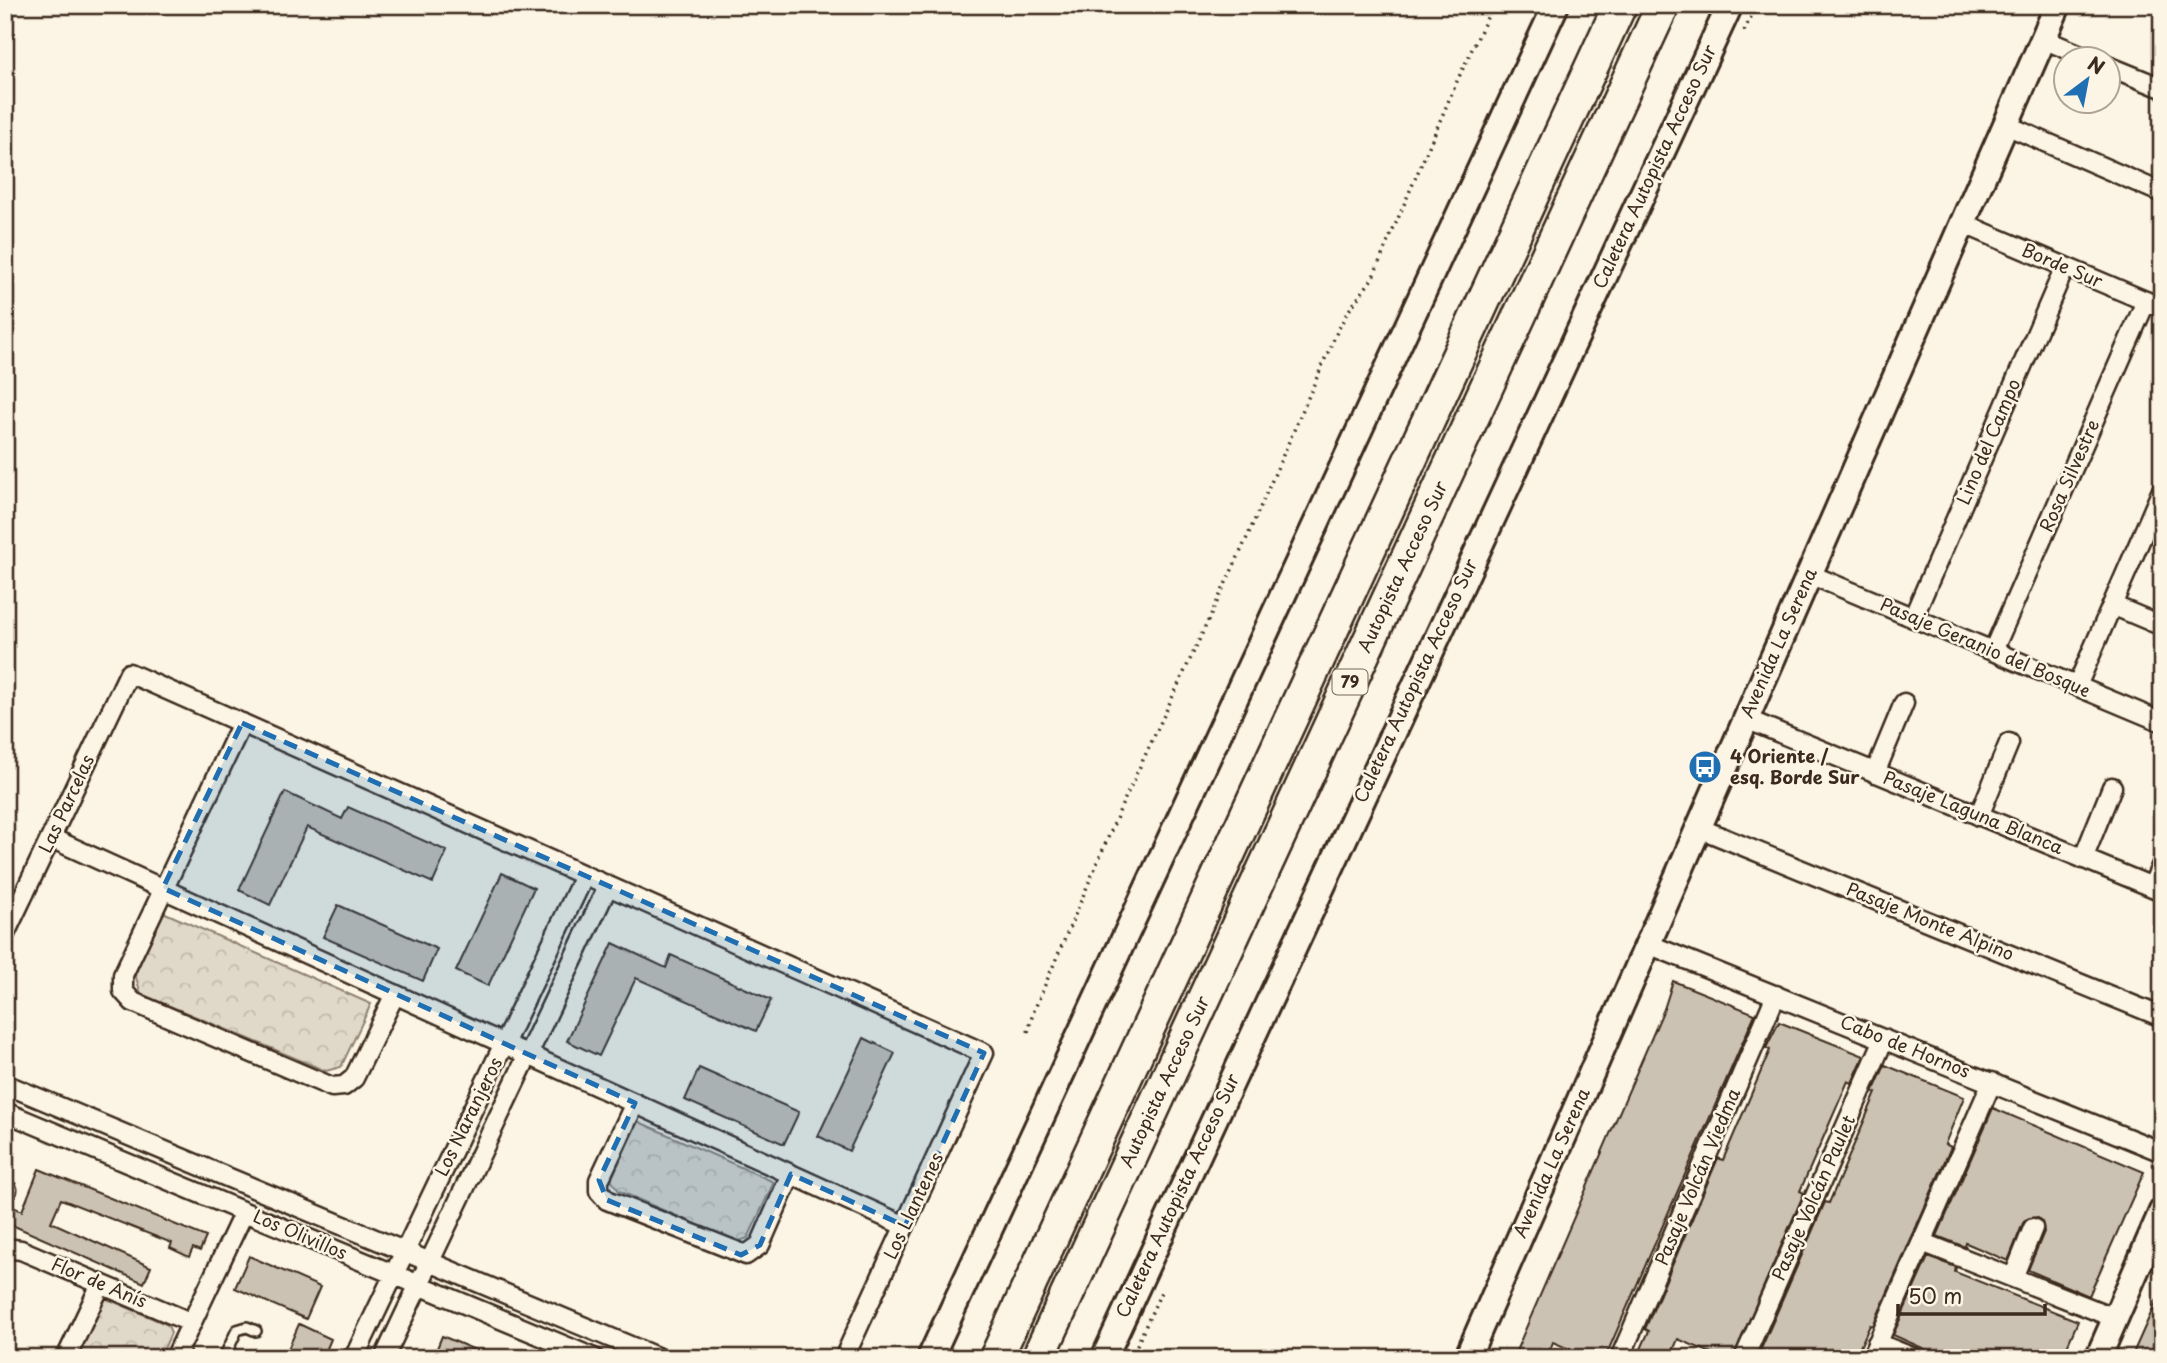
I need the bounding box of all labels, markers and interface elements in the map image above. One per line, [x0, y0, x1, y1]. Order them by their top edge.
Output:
street label: Caletera Autopista Acceso Sur [1585, 39, 1722, 293]
north arrow [2052, 46, 2122, 116]
text: N [2083, 49, 2110, 81]
street label: Borde Sur [2018, 235, 2108, 294]
street label: Lino del Campo [1949, 374, 2026, 509]
street label: Rosa Silvestre [2032, 415, 2105, 536]
street label: Autopista Acceso Sur [1350, 476, 1454, 657]
street label: Caletera Autopista Acceso Sur [1346, 553, 1483, 807]
street label: Avenida La Serena [1732, 562, 1823, 722]
street label: Pasaje Geranio del Bosque [1876, 590, 2095, 703]
road number: 79 [1332, 670, 1368, 694]
place label: 4 Oriente / esq. Borde Sur [1730, 742, 1860, 790]
bus stop icon: 4 Oriente / esq. Borde Sur [1686, 748, 1724, 786]
street label: Las Parcelas [31, 750, 100, 857]
street label: Pasaje Laguna Blanca [1879, 763, 2068, 860]
street label: Pasaje Monte Alpino [1843, 875, 2018, 967]
street label: Autopista Acceso Sur [1112, 991, 1216, 1172]
street label: Cabo de Hornos [1837, 1007, 1975, 1084]
street label: Los Naranjeros [427, 1052, 508, 1180]
street label: Caletera Autopista Acceso Sur [1108, 1068, 1245, 1322]
street label: Avenida La Serena [1505, 1082, 1596, 1242]
street label: Pasaje Volcán Viedma [1647, 1083, 1746, 1269]
street label: Pasaje Volcán Paulet [1764, 1110, 1861, 1284]
street label: Los Llantenes [876, 1147, 949, 1263]
street label: Los Olivillos [249, 1202, 352, 1266]
street label: Flor de Anís [48, 1249, 151, 1314]
scale bar [1898, 1272, 2044, 1316]
text: 50 m [1908, 1279, 1962, 1311]

